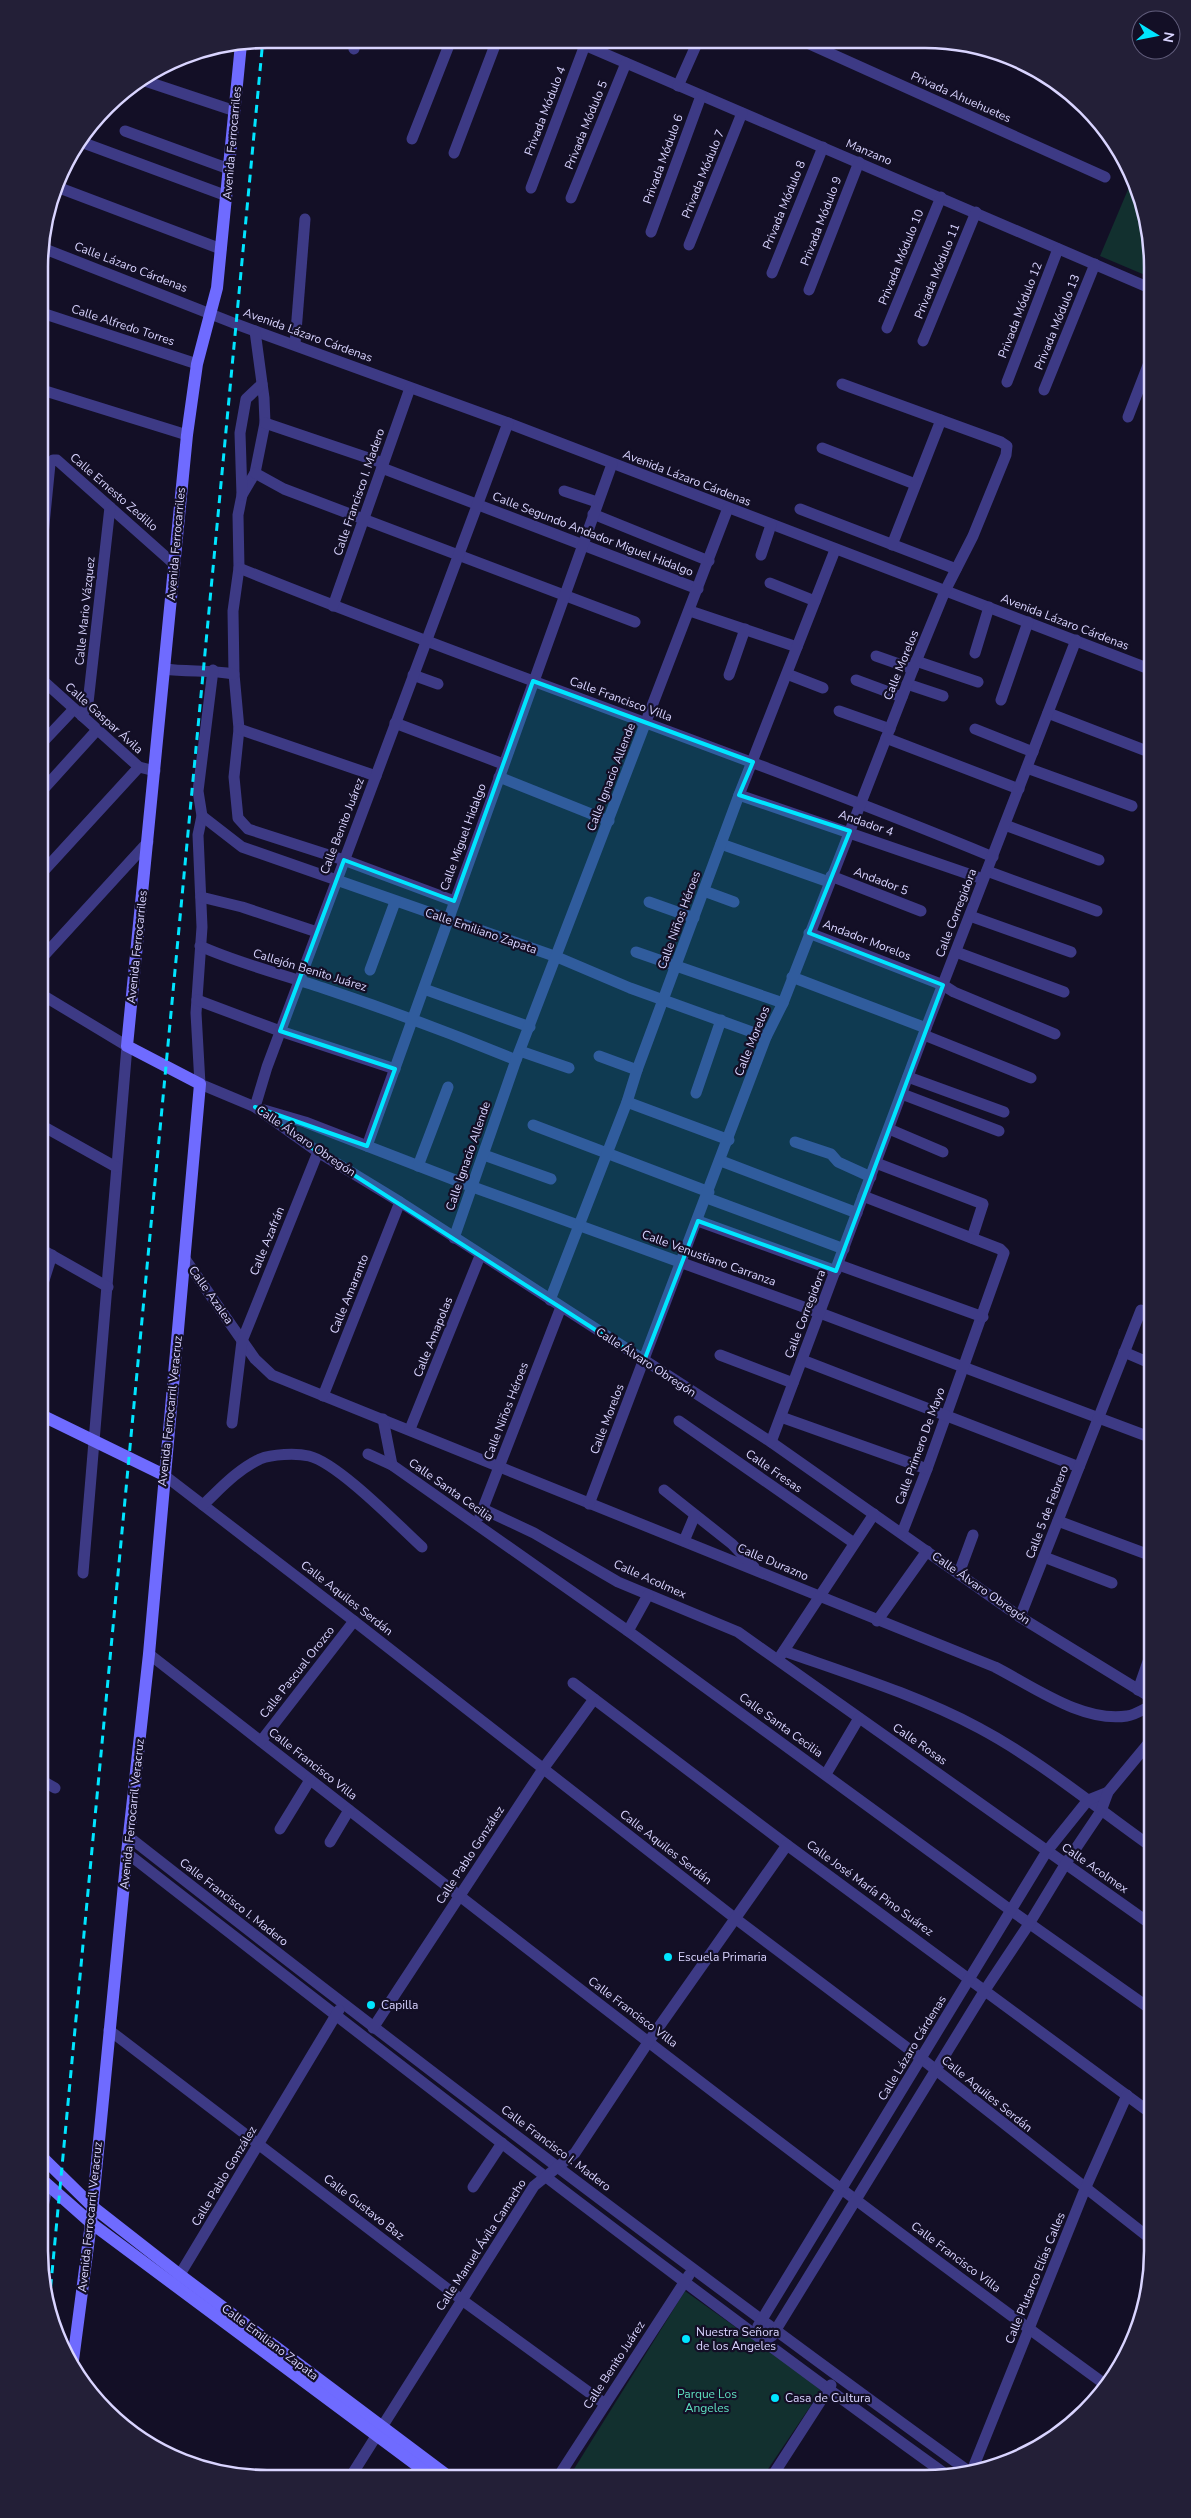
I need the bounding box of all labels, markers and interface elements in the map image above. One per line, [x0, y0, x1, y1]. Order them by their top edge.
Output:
north arrow [1131, 10, 1181, 60]
text: N [1158, 30, 1179, 44]
street label: Privada Módulo 4 [521, 64, 569, 158]
street label: Privada Ahuehuetes [908, 68, 1014, 126]
street label: Privada Módulo 5 [561, 78, 611, 172]
street label: Avenida Ferrocarriles [219, 85, 245, 200]
street label: Privada Módulo 6 [639, 112, 687, 206]
street label: Privada Módulo 7 [678, 127, 728, 221]
street label: Manzano [843, 135, 895, 169]
street label: Privada Módulo 8 [759, 158, 809, 252]
street label: Privada Módulo 9 [797, 174, 845, 268]
street label: Privada Módulo 10 [875, 207, 927, 307]
street label: Privada Módulo 11 [911, 221, 963, 321]
street label: Calle Lázaro Cárdenas [72, 238, 190, 296]
street label: Privada Módulo 12 [994, 260, 1046, 360]
street label: Privada Módulo 13 [1031, 272, 1083, 372]
street label: Calle Alfredo Torres [69, 301, 177, 349]
street label: Avenida Lázaro Cárdenas [241, 304, 375, 366]
street label: Calle Francisco I. Madero [330, 426, 388, 558]
street label: Avenida Lázaro Cárdenas [620, 446, 754, 510]
street label: Calle Ernesto Zedillo [67, 449, 162, 535]
street label: Avenida Ferrocarriles [163, 486, 189, 601]
street label: Calle Segundo Andador Miguel Hidalgo [490, 488, 696, 580]
street label: Calle Mario Vázquez [71, 555, 99, 666]
street label: Avenida Lázaro Cárdenas [998, 590, 1132, 654]
street label: Calle Morelos [880, 627, 922, 702]
street label: Calle Francisco Villa [567, 673, 675, 725]
street label: Calle Gaspar Ávila [62, 679, 146, 757]
street label: Calle Ignacio Allende [583, 721, 639, 833]
street label: Calle Benito Juárez [316, 775, 368, 876]
street label: Calle Miguel Hidalgo [436, 781, 490, 893]
street label: Andador 4 [836, 806, 896, 840]
street label: Andador 5 [851, 863, 911, 899]
street label: Calle Corregidora [932, 866, 980, 960]
street label: Calle Niños Héroes [654, 869, 704, 971]
street label: Avenida Ferrocarriles [123, 889, 151, 1004]
street label: Calle Emiliano Zapata [423, 904, 539, 958]
street label: Andador Morelos [821, 916, 914, 964]
street label: Callejón Benito Juárez [251, 945, 369, 995]
street label: Calle Morelos [731, 1003, 773, 1078]
street label: Calle Ignacio Allende [442, 1099, 494, 1213]
street label: Calle Álvaro Obregón [253, 1102, 359, 1180]
street label: Calle Azafrán [246, 1204, 288, 1278]
street label: Calle Venustiano Carranza [640, 1226, 778, 1290]
street label: Calle Amaranto [326, 1252, 372, 1336]
street label: Calle Azalea [185, 1263, 237, 1327]
street label: Calle Corregidora [781, 1267, 829, 1361]
street label: Calle Amapolas [410, 1294, 457, 1380]
street label: Calle Álvaro Obregón [593, 1324, 699, 1400]
street label: Avenida Ferrocarril Veracruz [154, 1334, 186, 1487]
street label: Calle Niños Héroes [480, 1360, 532, 1462]
street label: Calle Morelos [586, 1381, 628, 1457]
street label: Calle Primero De Mayo [891, 1385, 949, 1507]
street label: Calle Fresas [742, 1446, 806, 1497]
street label: Calle Santa Cecilia [405, 1455, 497, 1525]
street label: Calle 5 de Febrero [1022, 1463, 1072, 1561]
street label: Calle Durazno [735, 1540, 811, 1584]
street label: Calle Álvaro Obregón [929, 1548, 1033, 1628]
street label: Calle Acolmex [611, 1556, 690, 1602]
street label: Calle Aquiles Serdán [298, 1557, 396, 1639]
street label: Calle Pascual Orozco [256, 1622, 338, 1721]
street label: Calle Santa Cecilia [736, 1689, 826, 1761]
street label: Calle Rosas [890, 1719, 951, 1769]
street label: Calle Francisco Villa [265, 1724, 361, 1804]
street label: Avenida Ferrocarril Veracruz [116, 1737, 148, 1890]
street label: Calle Pablo González [432, 1802, 508, 1907]
street label: Calle Aquiles Serdán [617, 1806, 715, 1888]
street label: Calle José María Pino Suárez [803, 1836, 937, 1940]
street label: Calle Acolmex [1058, 1839, 1132, 1897]
street label: Calle Francisco I. Madero [176, 1855, 292, 1950]
place label: Escuela Primaria [678, 1949, 767, 1965]
marker: Escuela Primaria [662, 1951, 674, 1963]
street label: Calle Francisco Villa [585, 1973, 681, 2051]
street label: Calle Lázaro Cárdenas [874, 1992, 950, 2104]
place label: Capilla [381, 1997, 418, 2013]
marker: Capilla [365, 1999, 377, 2011]
street label: Calle Aquiles Serdán [938, 2052, 1036, 2136]
street label: Calle Francisco I. Madero [498, 2101, 614, 2195]
street label: Calle Pablo González [188, 2123, 260, 2229]
street label: Avenida Ferrocarril Veracruz [74, 2140, 106, 2293]
street label: Calle Gustavo Baz [320, 2170, 408, 2244]
street label: Calle Manuel Ávila Camacho [432, 2176, 530, 2314]
street label: Calle Plutarco Elías Calles [1001, 2210, 1069, 2346]
street label: Calle Francisco Villa [908, 2218, 1004, 2296]
street label: Calle Emiliano Zapata [218, 2300, 322, 2384]
street label: Calle Benito Juárez [580, 2318, 649, 2412]
place label: Nuestra Señora de los Angeles [696, 2324, 779, 2354]
marker: Nuestra Señora de los Angeles [680, 2333, 692, 2345]
park label: Parque Los Angeles [677, 2386, 737, 2416]
place label: Casa de Cultura [785, 2390, 871, 2406]
marker: Casa de Cultura [769, 2392, 781, 2404]

